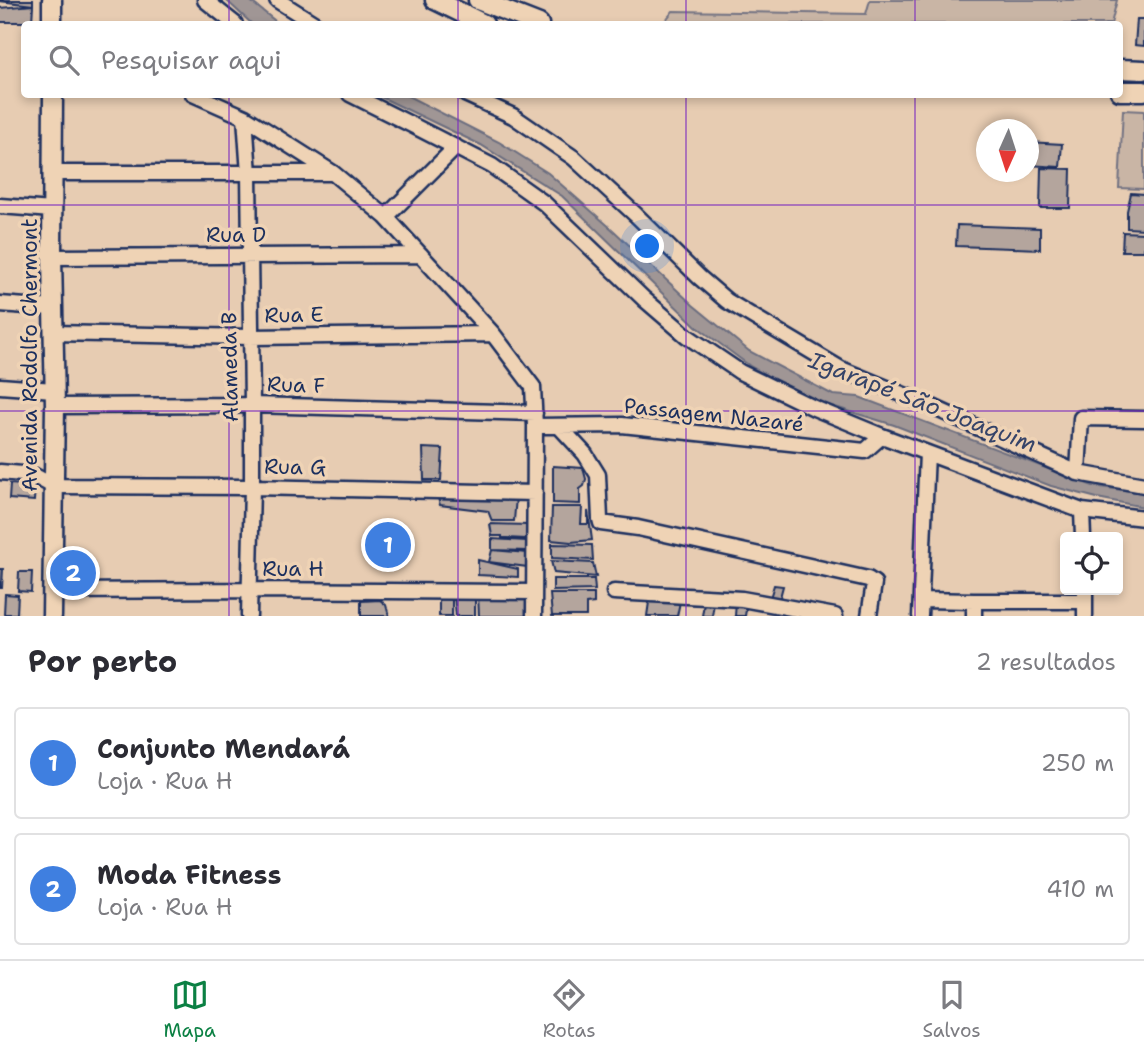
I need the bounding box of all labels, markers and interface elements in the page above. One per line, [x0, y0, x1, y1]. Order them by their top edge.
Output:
search box [21, 21, 1123, 98]
icon: search [45, 41, 83, 79]
text: Pesquisar aqui [101, 42, 282, 77]
north arrow [976, 119, 1039, 182]
street label: Avenida Rodolfo Chermont [16, 218, 44, 492]
street label: Rua D [206, 221, 266, 249]
your location [630, 229, 664, 263]
street label: Rua E [264, 300, 324, 330]
street label: Alameda B [215, 312, 245, 422]
water label: Igarapé São Joaquim [804, 344, 1041, 459]
street label: Rua F [267, 370, 326, 400]
street label: Passagem Nazaré [623, 392, 805, 438]
street label: Rua G [264, 452, 326, 482]
pin: 1 [365, 519, 411, 571]
map controls [1060, 532, 1123, 595]
button: locate [1060, 532, 1123, 595]
pin: 2 [50, 547, 96, 599]
street label: Rua H [262, 555, 324, 583]
text: Por perto [28, 641, 177, 682]
text: 2 resultados [976, 647, 1116, 677]
text: Conjunto Mendará [97, 731, 350, 766]
text: 1 [48, 748, 58, 778]
text: 250 m [1041, 748, 1114, 778]
text: Loja · Rua H [97, 766, 233, 796]
text: Moda Fitness [97, 857, 281, 892]
text: 2 [45, 874, 61, 904]
text: 410 m [1046, 874, 1114, 904]
text: Loja · Rua H [97, 892, 233, 922]
tab: Mapa [163, 976, 216, 1043]
tab: Rotas [543, 976, 596, 1043]
tab: Salvos [923, 976, 981, 1043]

